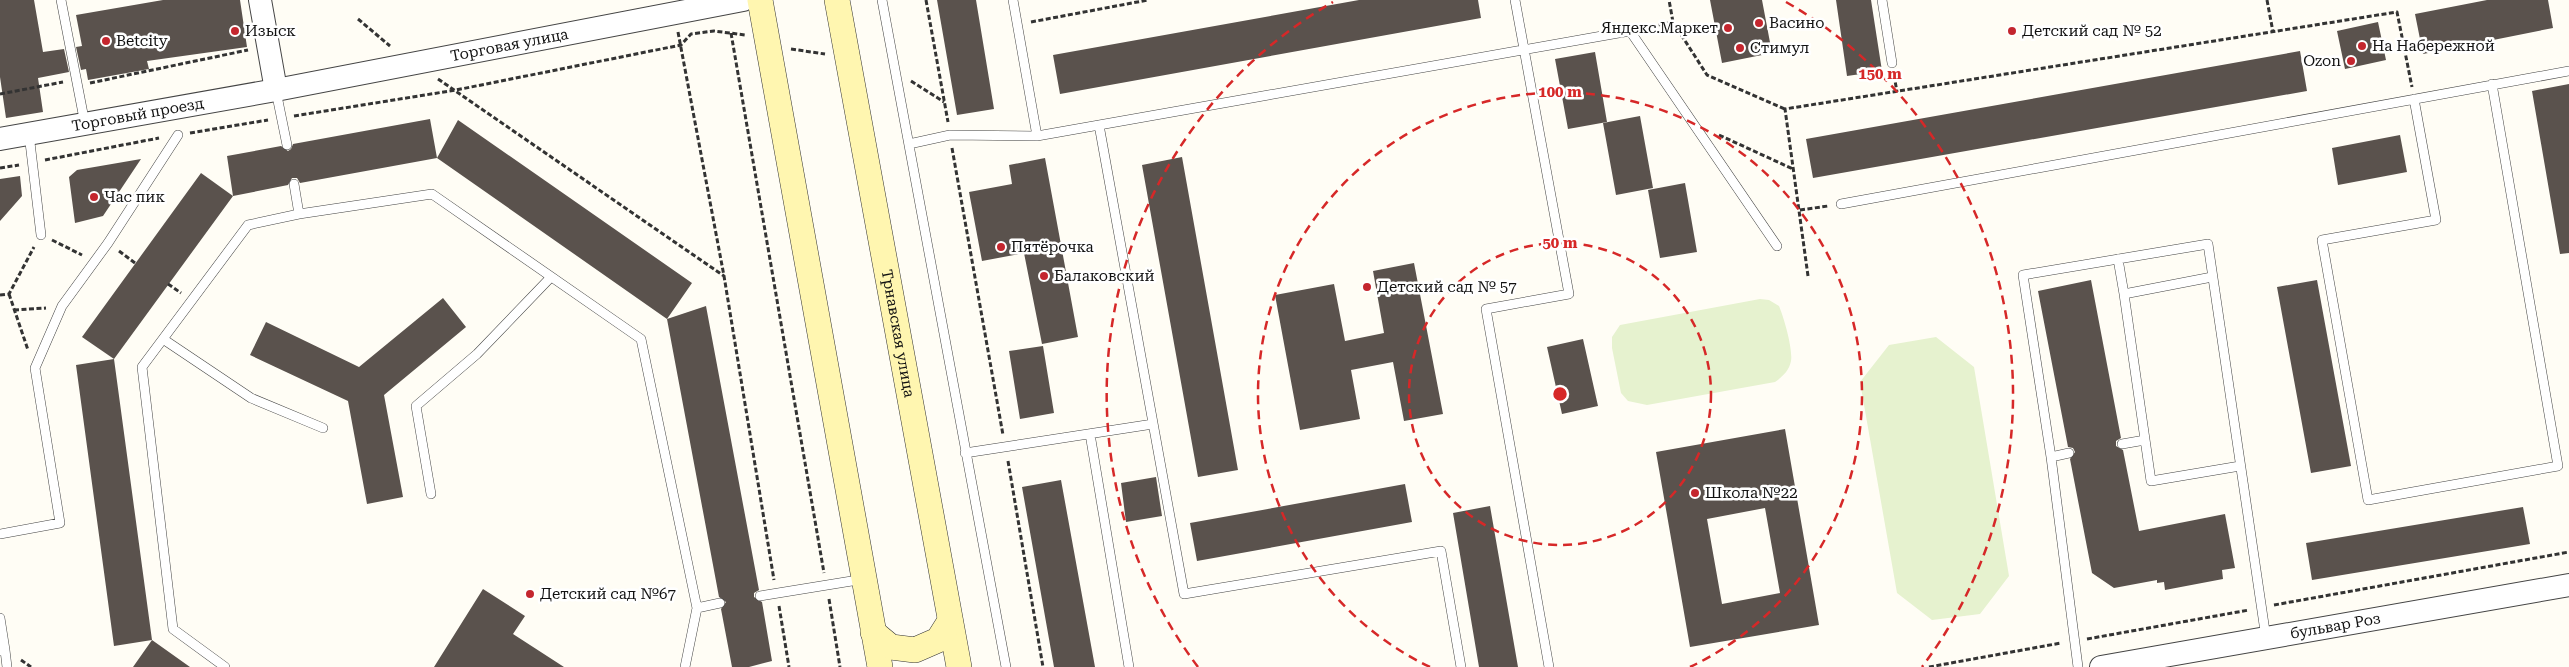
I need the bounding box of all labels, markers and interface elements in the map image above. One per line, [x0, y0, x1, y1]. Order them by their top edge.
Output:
place label: Васино [1769, 14, 1824, 32]
marker: Васино [1753, 17, 1765, 29]
place label: Яндекс.Маркет [1601, 19, 1718, 37]
place label: Изыск [245, 22, 296, 40]
marker: Яндекс.Маркет [1722, 22, 1734, 34]
place label: Детский сад № 52 [2022, 22, 2162, 40]
marker: Изыск [229, 25, 241, 37]
street label: Торговая улица [449, 25, 570, 65]
marker: Детский сад № 52 [2006, 25, 2018, 37]
place label: Betcity [116, 32, 168, 50]
marker: Betcity [100, 35, 112, 47]
place label: На Набережной [2372, 37, 2495, 55]
place label: Стимул [1750, 39, 1809, 57]
marker: На Набережной [2356, 40, 2368, 52]
marker: Стимул [1734, 42, 1746, 54]
place label: Ozon [2303, 52, 2341, 70]
marker: Ozon [2345, 55, 2357, 67]
text: 150 m [1858, 65, 1902, 83]
text: 100 m [1538, 83, 1582, 101]
street label: Торговый проезд [70, 94, 206, 135]
place label: Час пик [104, 188, 165, 206]
marker: Час пик [88, 191, 100, 203]
text: 50 m [1542, 234, 1578, 252]
place label: Пятёрочка [1011, 238, 1094, 256]
marker: Пятёрочка [995, 241, 1007, 253]
place label: Балаковский [1054, 267, 1155, 285]
street label: Трнавская улица [877, 268, 919, 399]
marker: Балаковский [1038, 270, 1050, 282]
place label: Детский сад № 57 [1377, 278, 1517, 296]
marker: Детский сад № 57 [1361, 281, 1373, 293]
centre of rings [1551, 385, 1569, 403]
place label: Школа №22 [1705, 484, 1798, 502]
marker: Школа №22 [1689, 487, 1701, 499]
place label: Детский сад №67 [540, 585, 676, 603]
marker: Детский сад №67 [524, 588, 536, 600]
street label: бульвар Роз [2289, 609, 2382, 643]

